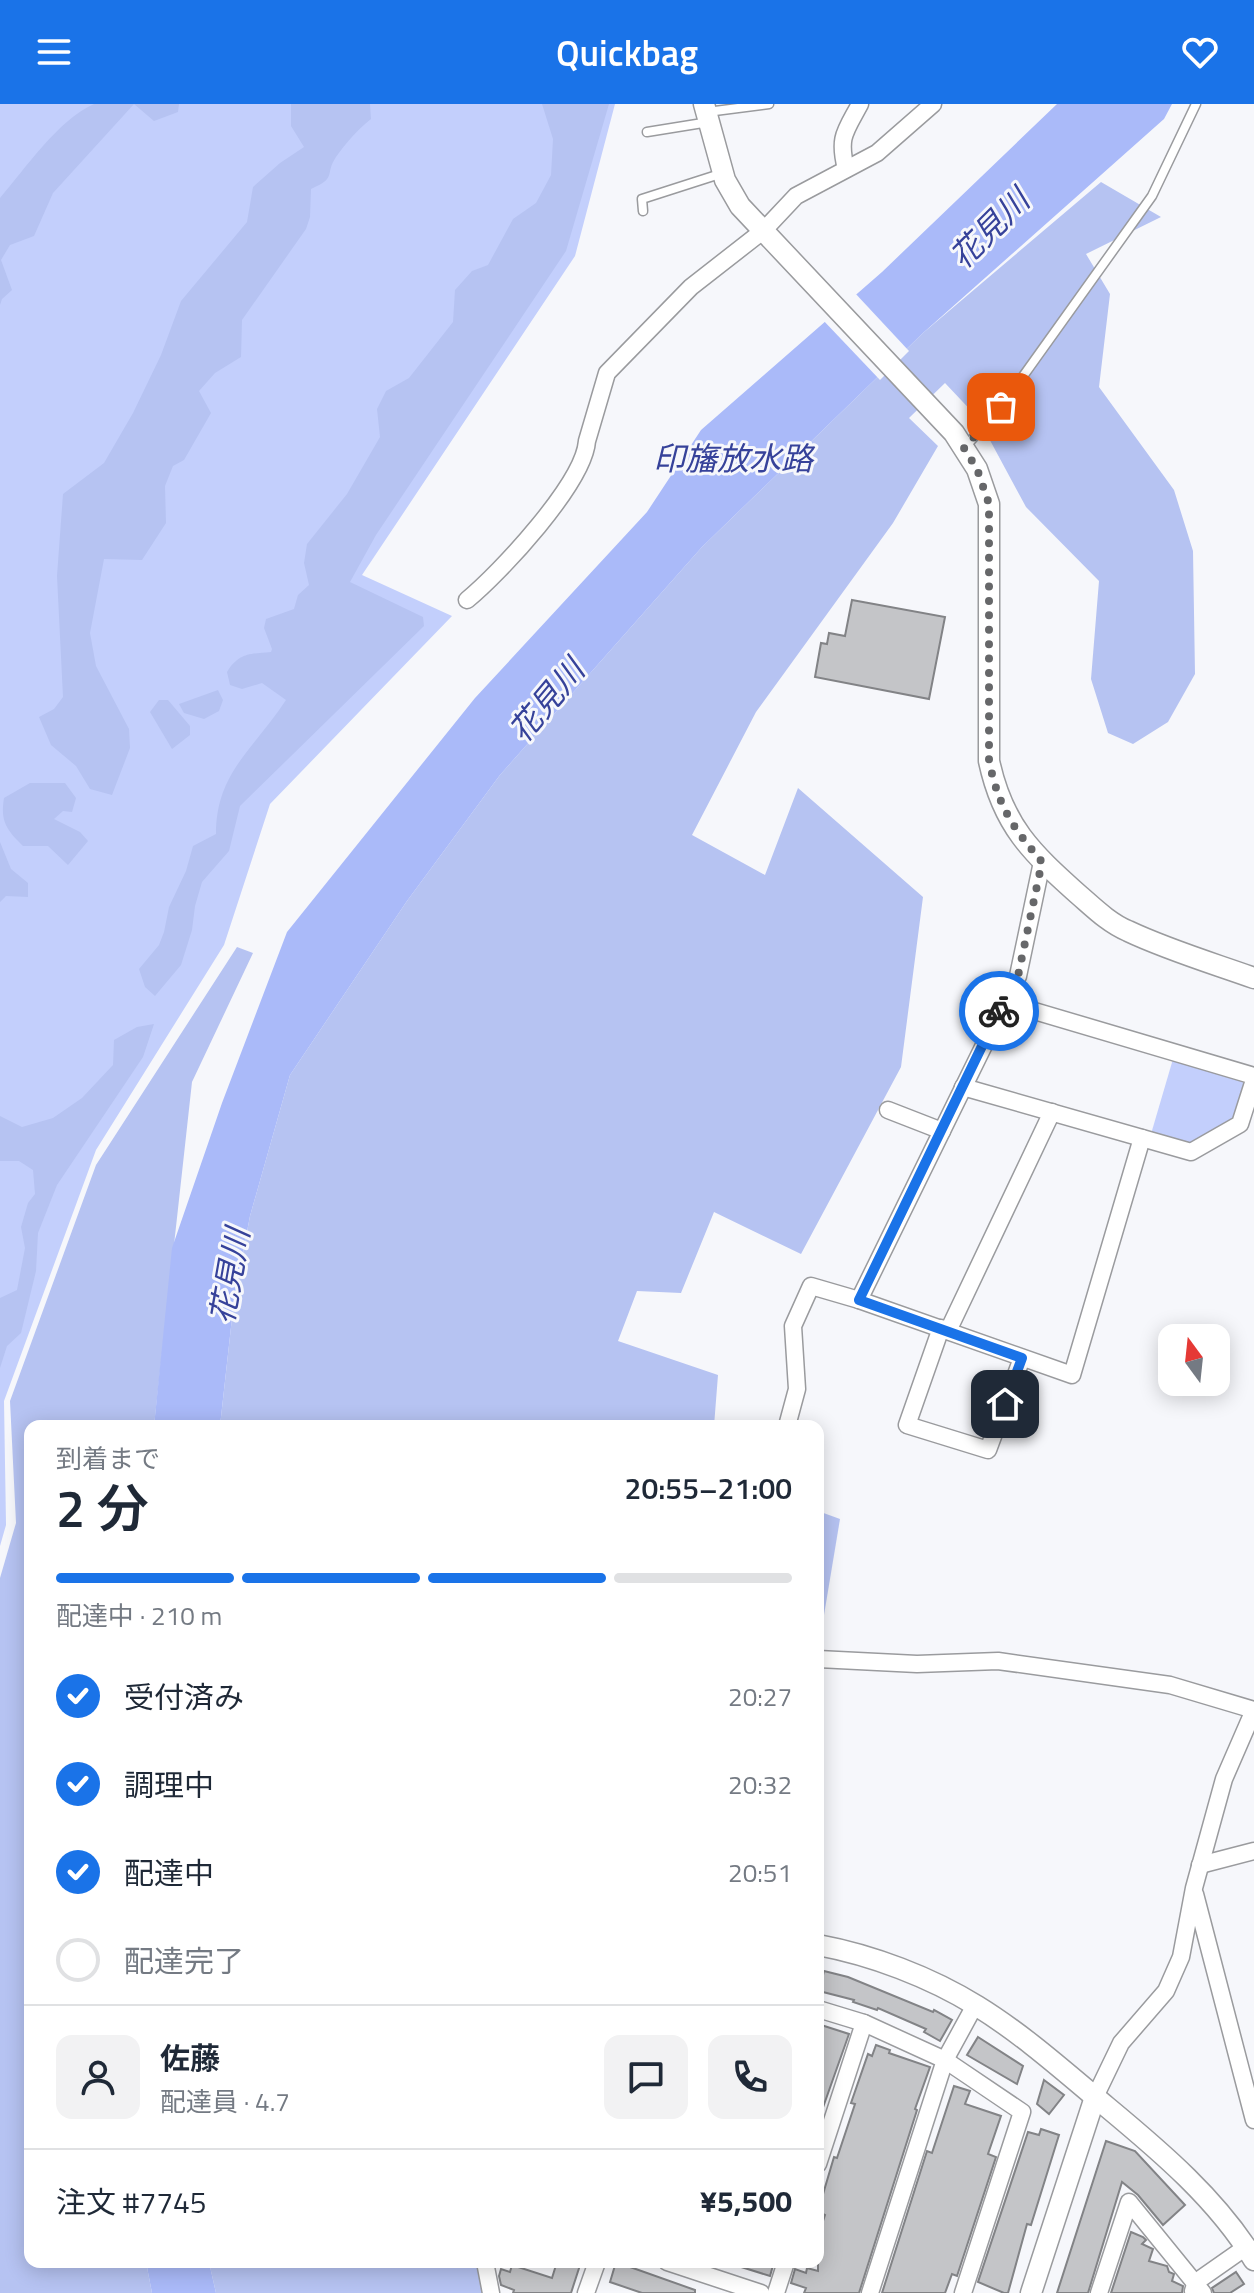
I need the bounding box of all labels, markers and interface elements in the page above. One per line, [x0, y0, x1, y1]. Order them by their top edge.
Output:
text: Quickbag [556, 25, 698, 80]
icon: menu [32, 30, 76, 74]
icon: heart [1178, 30, 1222, 74]
water label: 花見川 [938, 175, 1042, 279]
pin [967, 373, 1035, 441]
icon: bag [979, 385, 1023, 429]
water label: 印旛放水路 [653, 434, 816, 482]
water label: 花見川 [497, 646, 597, 752]
courier [959, 971, 1039, 1051]
icon: bike [977, 989, 1021, 1033]
water label: 花見川 [197, 1222, 261, 1327]
north arrow [1158, 1324, 1230, 1396]
map controls [1158, 1324, 1230, 1396]
pin [971, 1370, 1039, 1438]
icon: home [983, 1382, 1027, 1426]
text: 到着まで [56, 1439, 160, 1478]
text: 20:55–21:00 [625, 1465, 792, 1511]
text: 2 分 [56, 1468, 149, 1547]
text: 配達中 · 210 m [56, 1596, 222, 1635]
icon: check [56, 1674, 100, 1718]
text: 受付済み [124, 1674, 244, 1720]
text: 20:27 [728, 1677, 792, 1716]
icon: check [56, 1762, 100, 1806]
text: 調理中 [124, 1762, 214, 1808]
text: 20:32 [728, 1765, 792, 1804]
icon: check [56, 1850, 100, 1894]
text: 配達中 [124, 1850, 214, 1896]
text: 20:51 [728, 1853, 792, 1892]
text: 配達完了 [124, 1938, 244, 1984]
button: person [56, 2035, 140, 2119]
text: 佐藤 [160, 2035, 220, 2081]
button: chat [604, 2035, 688, 2119]
button: phone [708, 2035, 792, 2119]
text: 配達員 · 4.7 [160, 2082, 290, 2121]
text: ¥5,500 [700, 2178, 792, 2224]
text: 注文 #7745 [56, 2179, 207, 2225]

